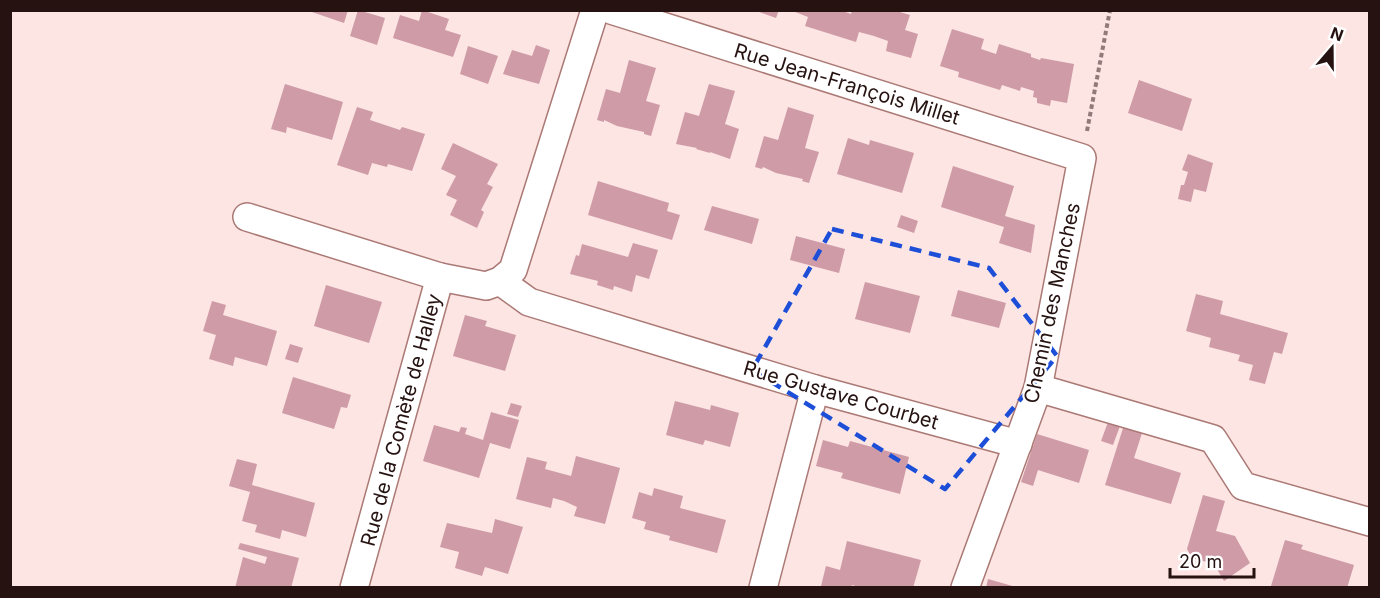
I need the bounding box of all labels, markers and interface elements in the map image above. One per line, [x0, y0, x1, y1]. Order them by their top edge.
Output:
north arrow [1302, 18, 1362, 78]
text: N [1328, 22, 1346, 45]
street label: Rue Jean-François Millet [731, 38, 963, 130]
street label: Chemin des Manches [1019, 200, 1085, 406]
street label: Rue de la Comète de Halley [356, 291, 446, 549]
street label: Rue Gustave Courbet [741, 356, 942, 434]
scale bar [1170, 541, 1254, 579]
text: 20 m [1179, 551, 1222, 572]

